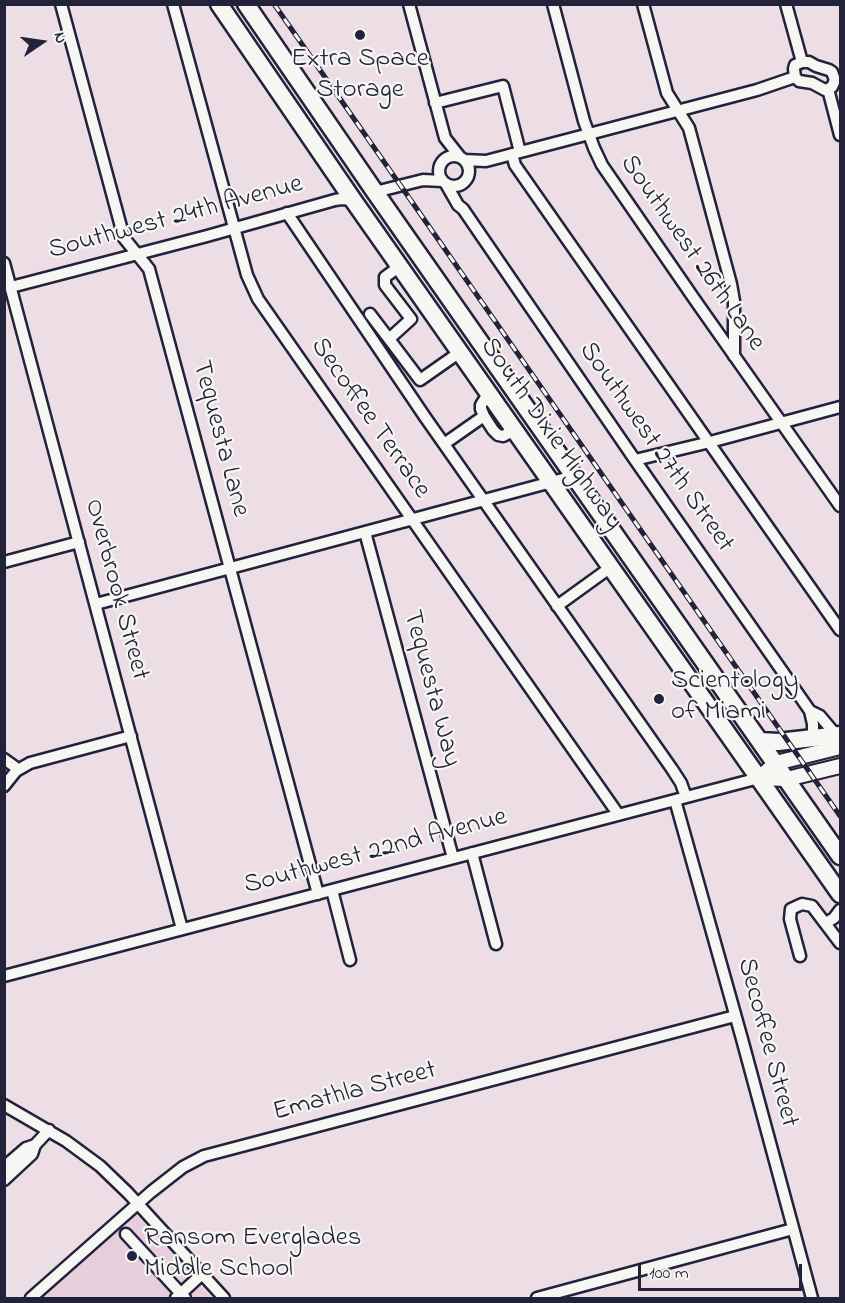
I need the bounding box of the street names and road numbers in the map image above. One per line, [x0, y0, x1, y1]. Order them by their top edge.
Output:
street label: Southwest 26th Lane [611, 150, 771, 358]
street label: Southwest 24th Avenue [45, 169, 307, 269]
street label: Secoffee Terrace [302, 332, 436, 506]
street label: South Dixie Highway [471, 332, 629, 538]
street label: Southwest 27th Street [570, 337, 740, 559]
street label: Tequesta Lane [183, 357, 255, 521]
street label: Overbrook Street [75, 496, 155, 684]
street label: Tequesta Way [394, 607, 466, 771]
street label: Southwest 22nd Avenue [241, 802, 511, 904]
street label: Secoffee Street [728, 955, 804, 1131]
street label: Emathla Street [270, 1056, 440, 1130]

